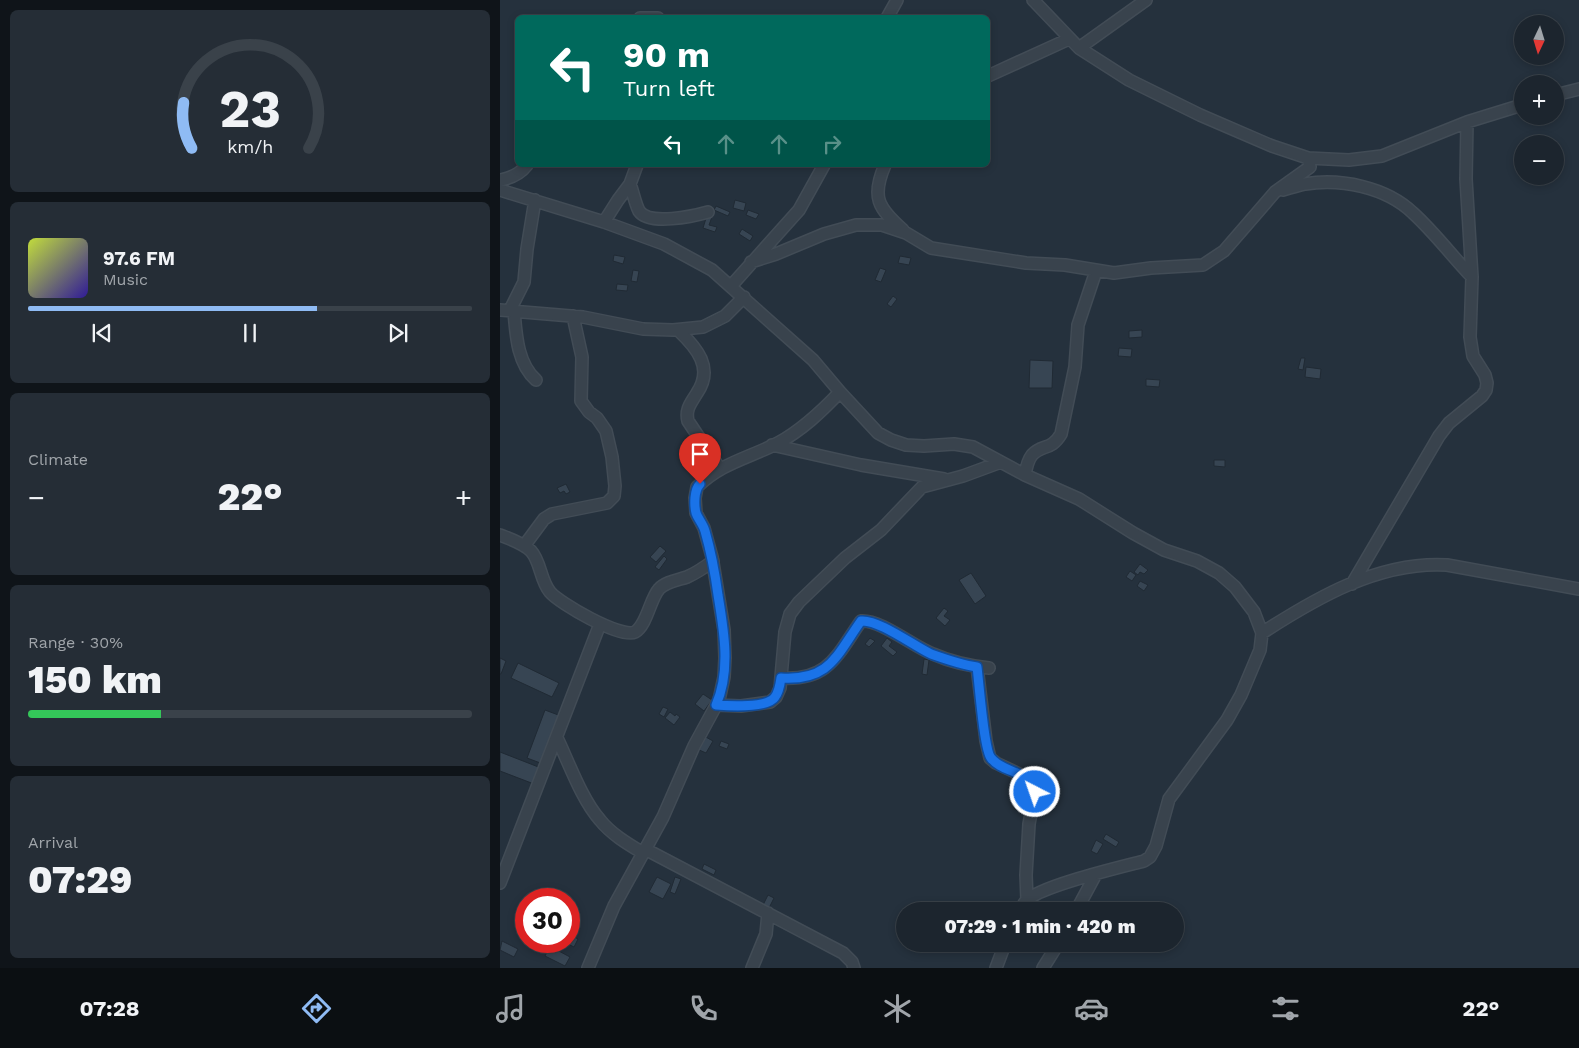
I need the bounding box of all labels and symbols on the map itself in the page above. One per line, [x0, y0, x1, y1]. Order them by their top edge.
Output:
north arrow [1514, 15, 1564, 65]
pin [679, 433, 721, 484]
position arrow [1008, 765, 1060, 817]
speed limit sign: 30 [515, 888, 580, 953]

